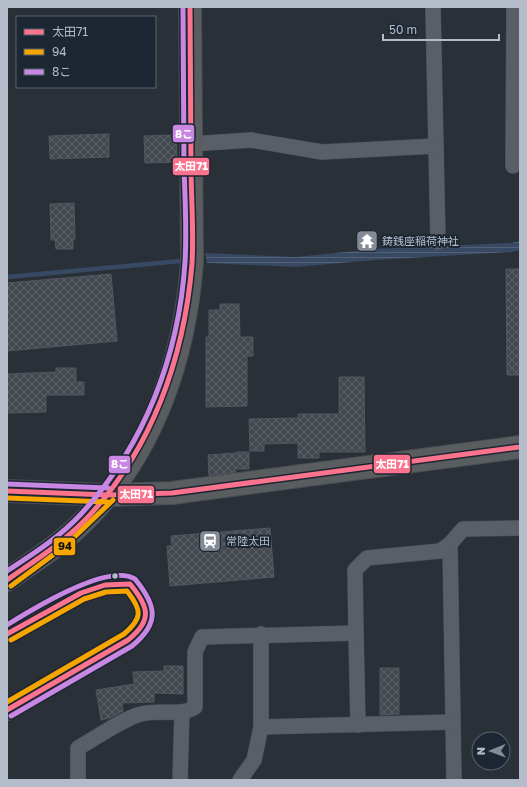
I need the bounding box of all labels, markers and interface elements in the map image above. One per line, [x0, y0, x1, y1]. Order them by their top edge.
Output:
legend [16, 16, 156, 88]
scale bar [383, 16, 499, 42]
text: 50 m [389, 22, 417, 37]
text: 太田71 [52, 24, 88, 39]
text: 94 [52, 44, 67, 59]
text: 8こ [52, 64, 71, 79]
line badge: 8こ [172, 124, 195, 143]
text: 8こ [175, 127, 193, 140]
line badge: 太田71 [172, 157, 210, 176]
text: 太田71 [174, 159, 208, 172]
temple icon: 鋳銭座稲荷神社 [354, 228, 380, 254]
place label: 鋳銭座稲荷神社 [382, 234, 459, 247]
line badge: 太田71 [373, 454, 411, 474]
line badge: 8こ [108, 455, 131, 474]
text: 8こ [111, 457, 129, 470]
text: 太田71 [375, 457, 409, 470]
line badge: 太田71 [117, 485, 155, 504]
text: 太田71 [119, 487, 153, 500]
station icon: 常陸太田 [197, 528, 223, 554]
place label: 常陸太田 [226, 534, 270, 547]
line badge: 94 [53, 537, 76, 556]
text: 94 [58, 539, 72, 552]
unlabelled marker [110, 571, 120, 581]
north arrow [471, 731, 511, 771]
text: N [474, 747, 487, 755]

